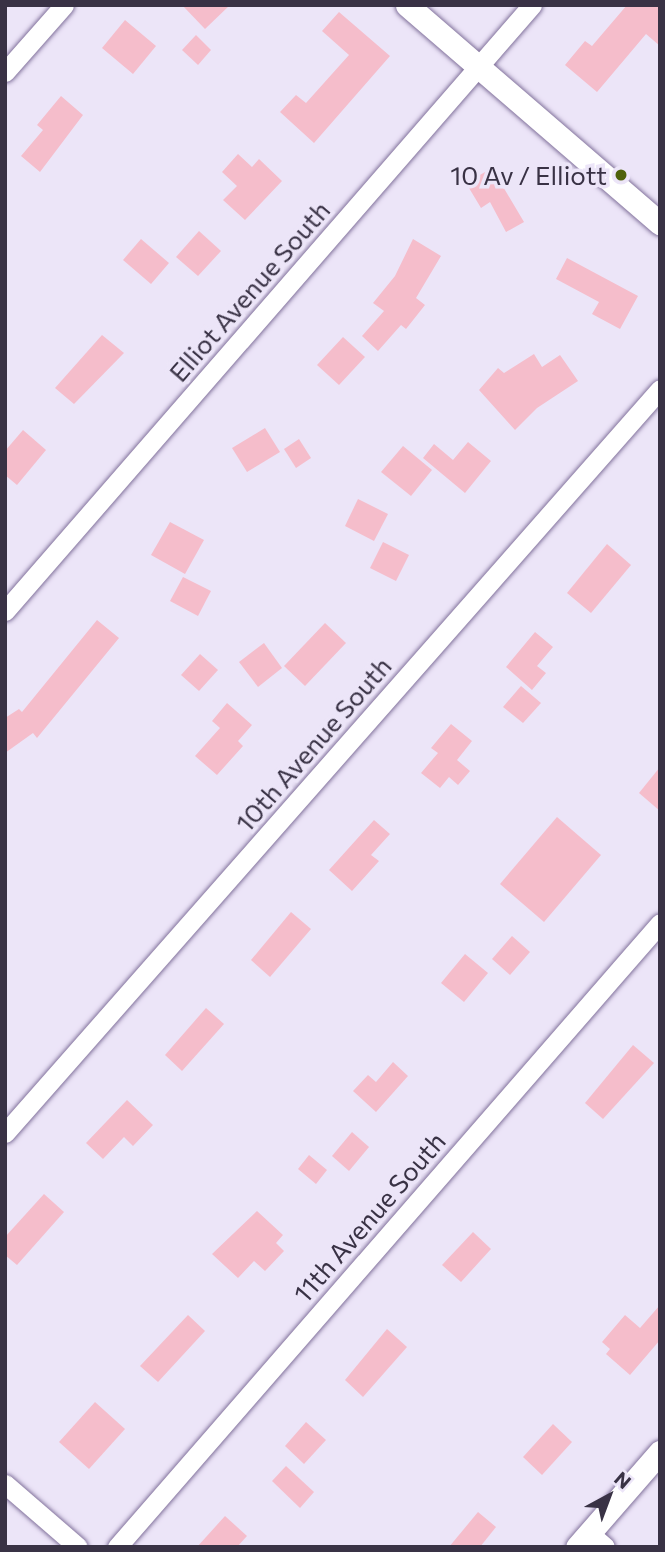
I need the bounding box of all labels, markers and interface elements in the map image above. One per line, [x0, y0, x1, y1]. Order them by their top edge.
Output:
place label: 10 Av / Elliott [450, 159, 607, 191]
marker: 10 Av / Elliott [613, 167, 629, 183]
street label: Elliot Avenue South [162, 194, 336, 388]
street label: 10th Avenue South [229, 650, 397, 838]
street label: 11th Avenue South [287, 1126, 451, 1308]
north arrow [574, 1461, 644, 1531]
text: N [610, 1466, 636, 1493]

